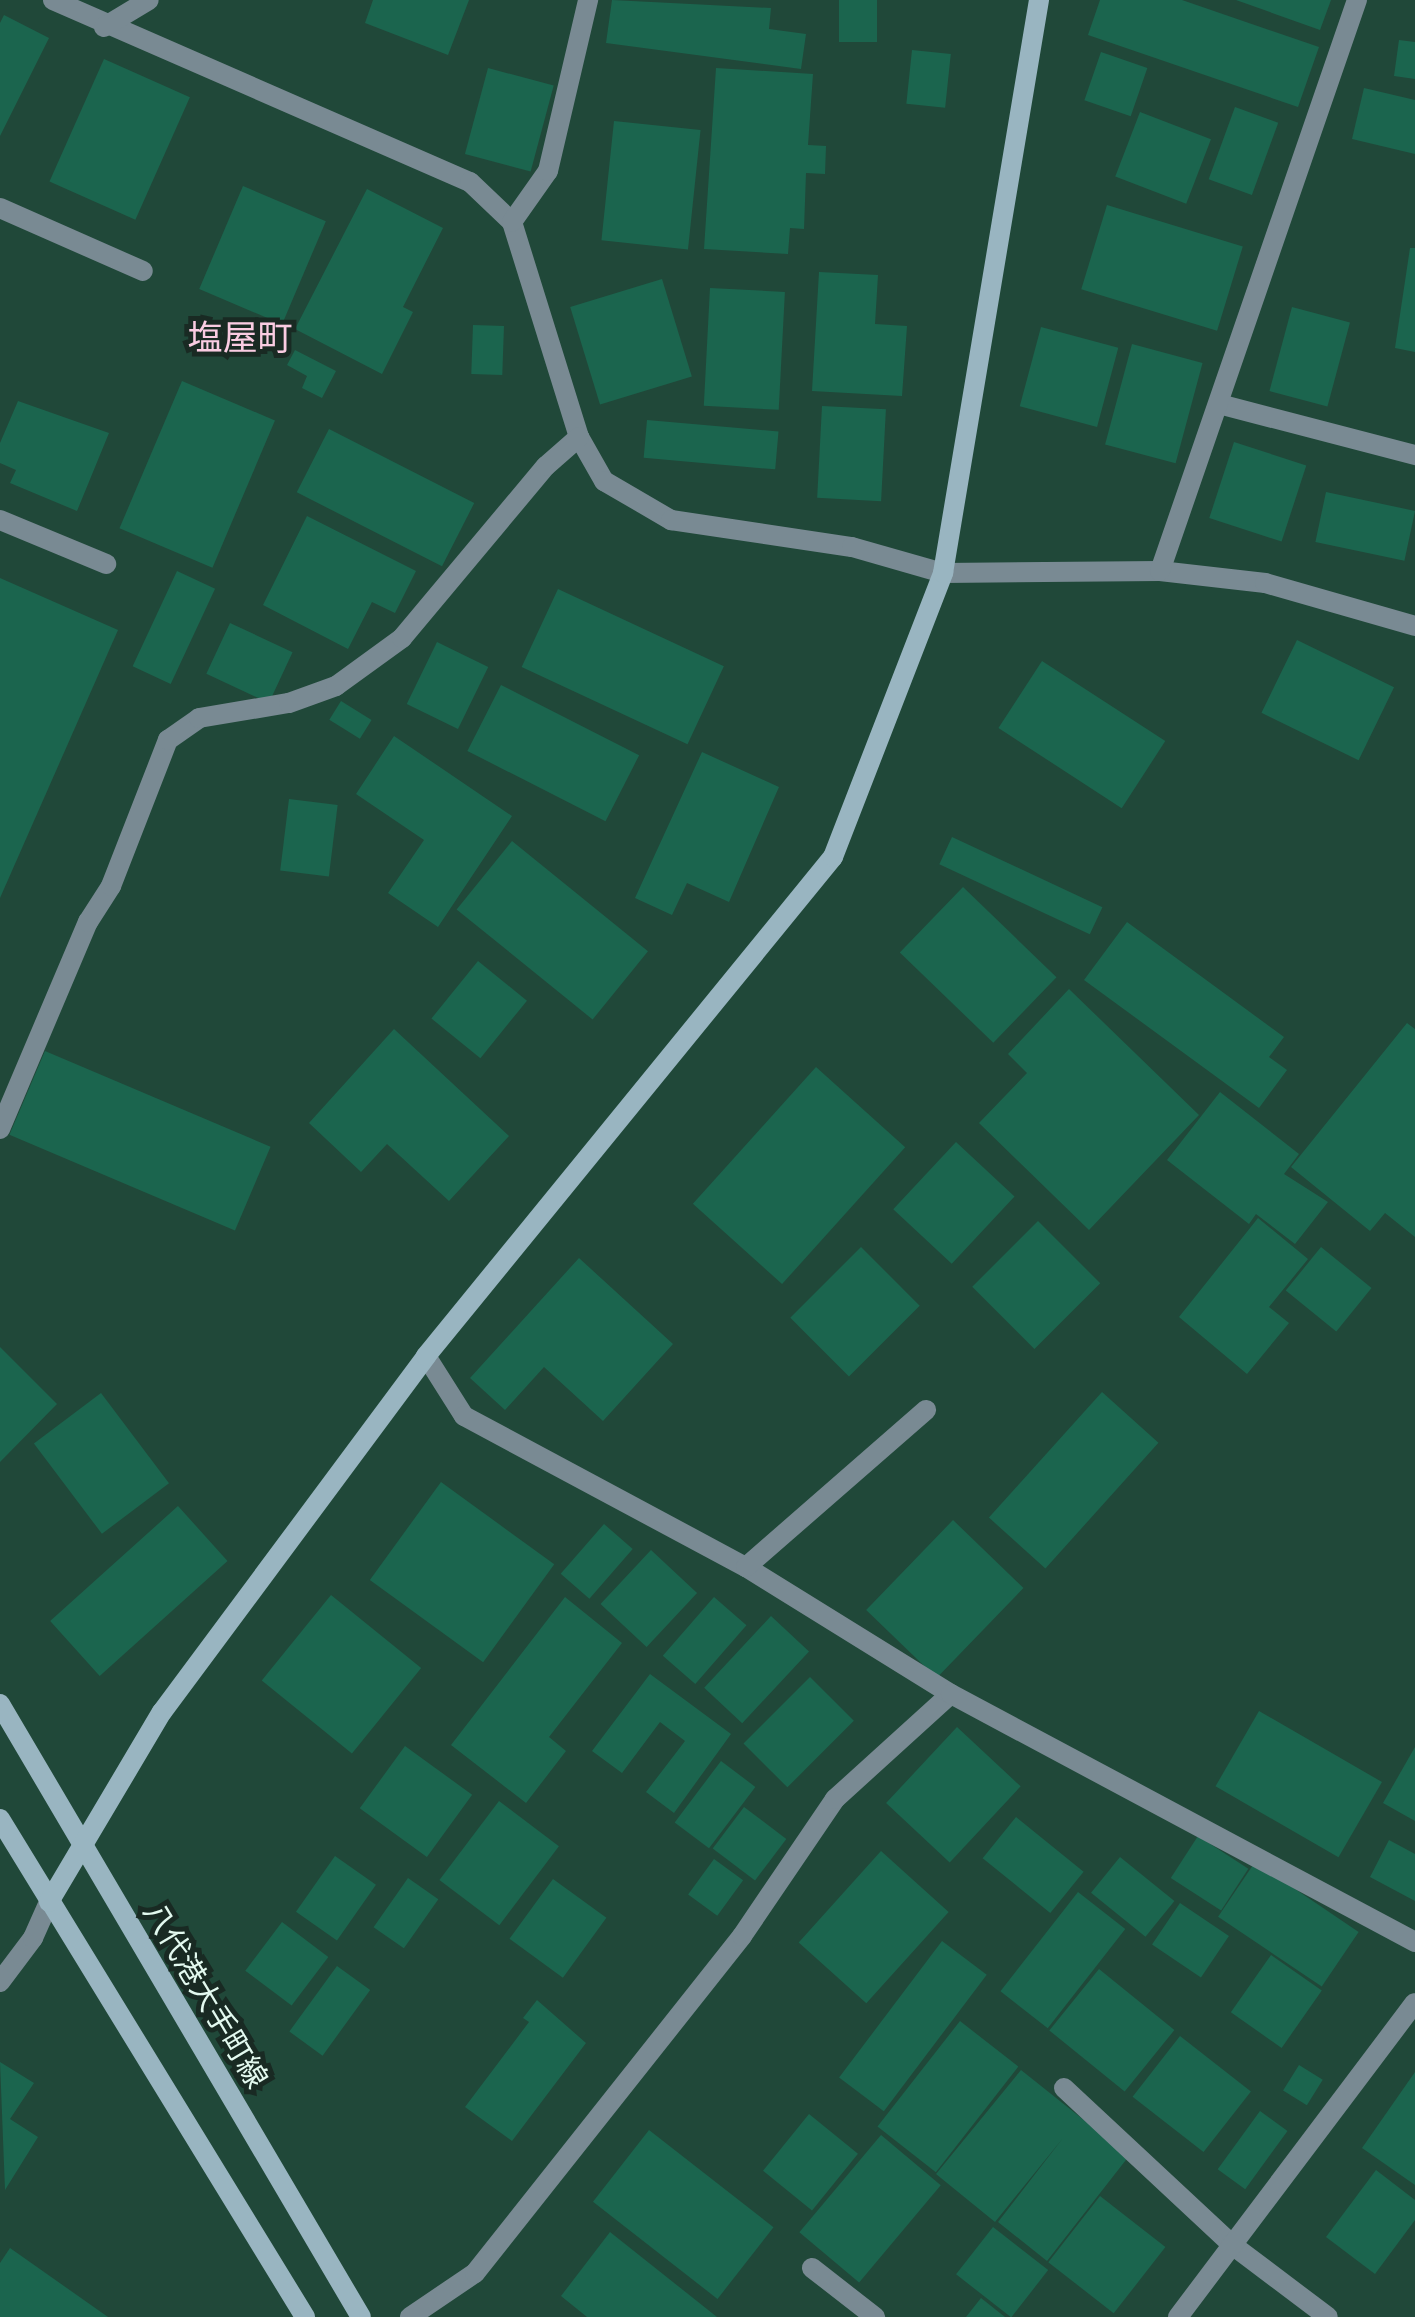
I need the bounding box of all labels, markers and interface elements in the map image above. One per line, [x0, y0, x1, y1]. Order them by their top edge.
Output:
district label: 塩屋町 [188, 316, 292, 358]
street label: 八代港大手町線 [136, 1896, 276, 2094]

